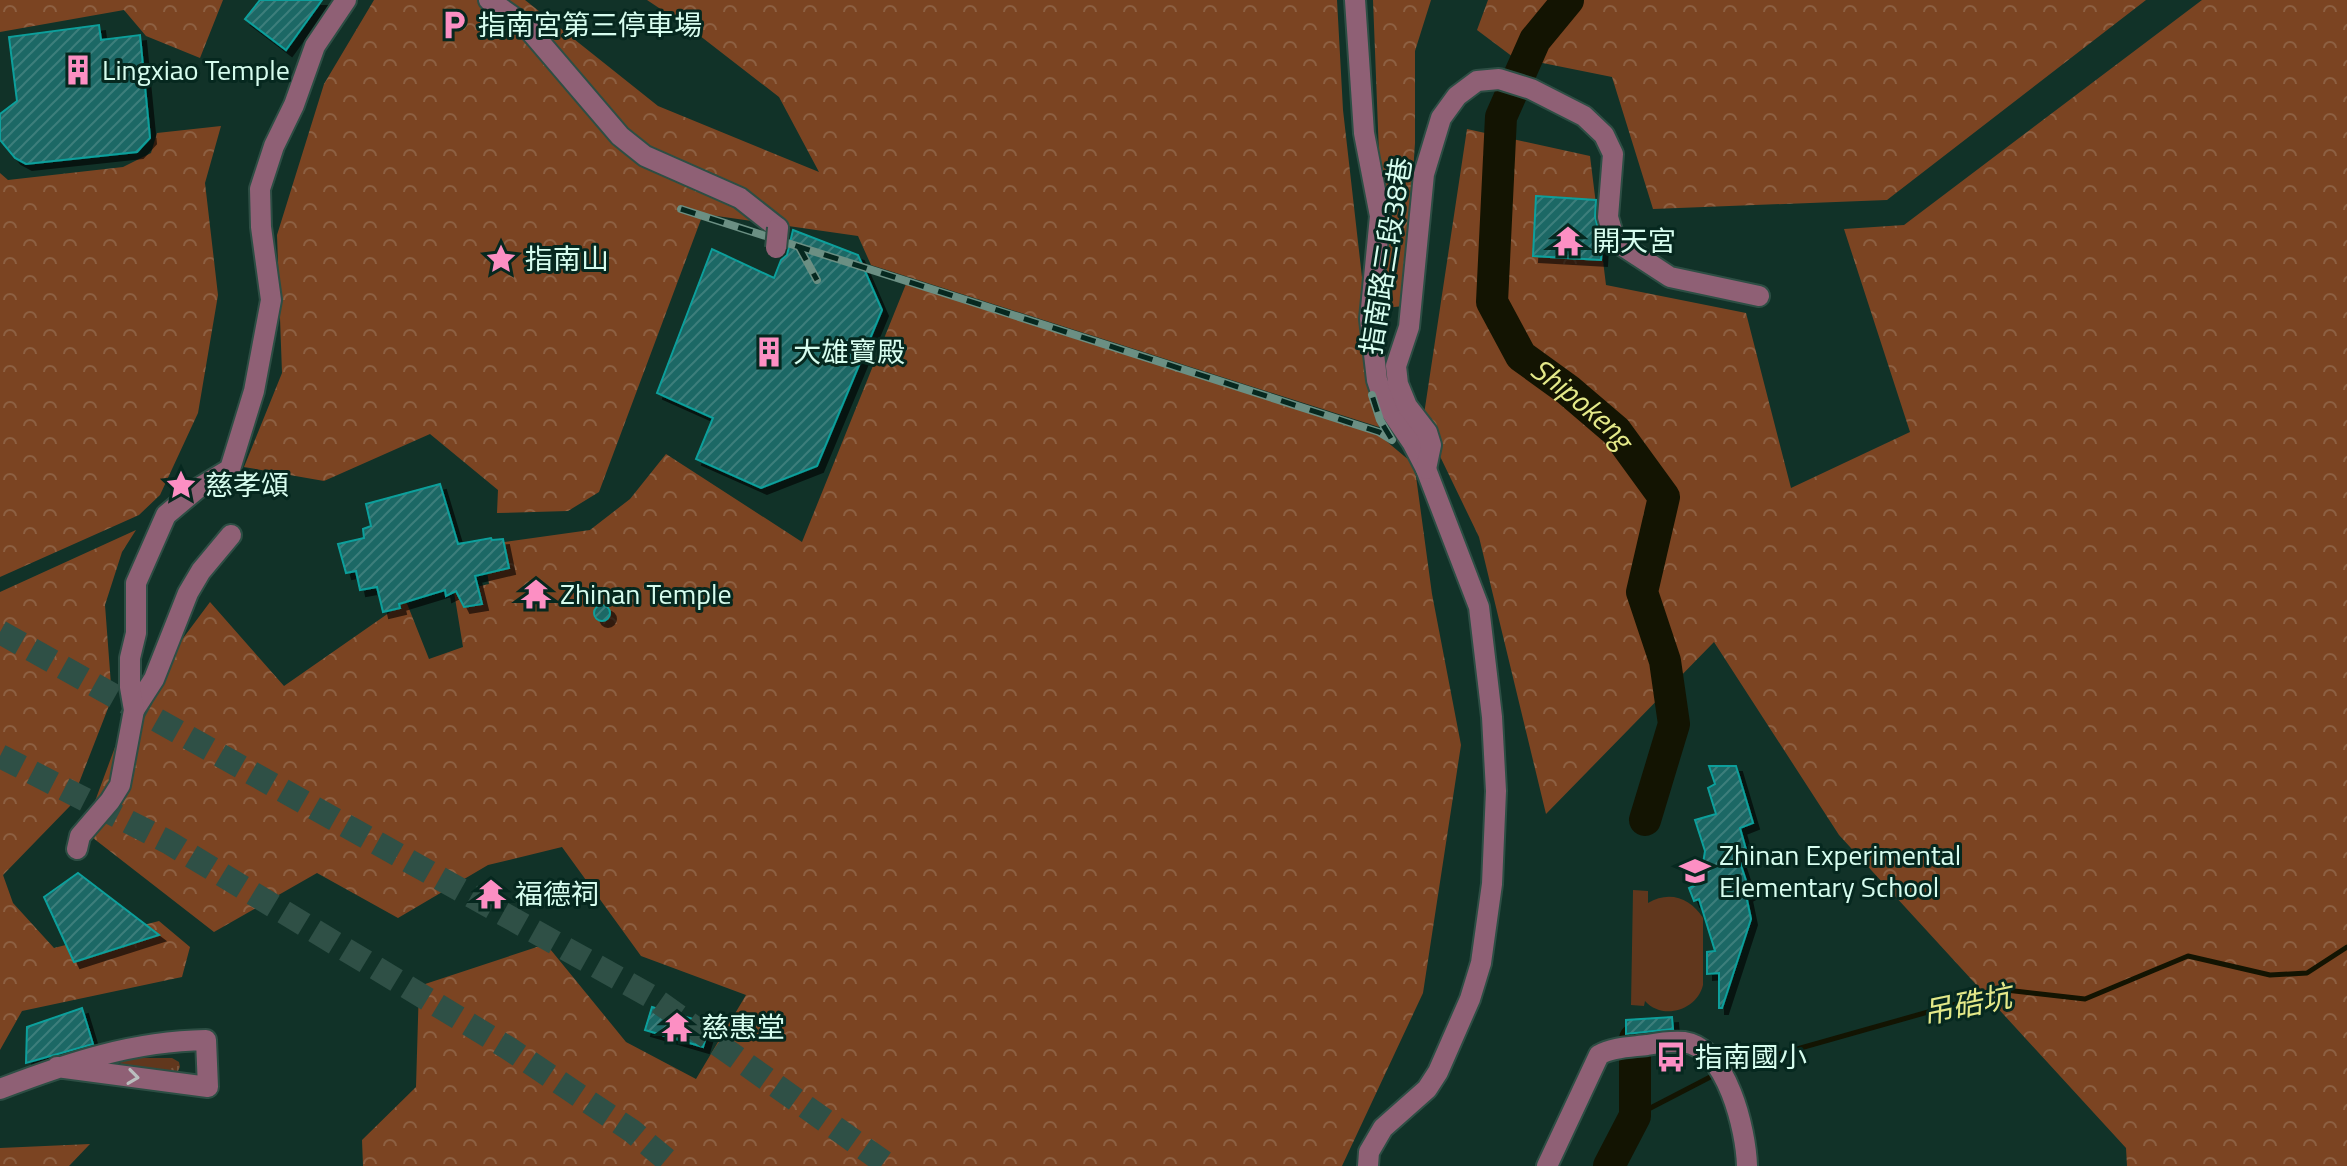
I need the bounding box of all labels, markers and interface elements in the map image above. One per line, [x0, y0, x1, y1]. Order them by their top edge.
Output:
place label: 指南宮第三停車場 [478, 3, 702, 46]
parking icon: 指南宮第三停車場 [437, 8, 471, 42]
place label: Lingxiao Temple [102, 48, 290, 91]
building icon: Lingxiao Temple [61, 53, 95, 87]
street label: 指南路三段38巷 [1349, 154, 1422, 358]
place label: 開天宮 [1592, 219, 1676, 262]
temple icon: 開天宮 [1551, 224, 1585, 258]
place label: 指南山 [525, 237, 609, 280]
place icon: 指南山 [484, 242, 518, 276]
place label: 大雄寶殿 [793, 330, 905, 373]
building icon: 大雄寶殿 [752, 335, 786, 369]
water label: Shipokeng [1522, 346, 1647, 460]
place label: 慈孝頌 [205, 463, 289, 506]
place icon: 慈孝頌 [164, 468, 198, 502]
place label: Zhinan Temple [560, 572, 732, 615]
temple icon: Zhinan Temple [519, 577, 553, 611]
place label: Zhinan Experimental Elementary School [1719, 833, 1961, 908]
school or university icon: Zhinan Experimental Elementary School [1678, 854, 1712, 888]
place label: 福德祠 [515, 872, 599, 915]
temple icon: 福德祠 [474, 877, 508, 911]
water label: 吊硞坑 [1918, 971, 2020, 1036]
place label: 慈惠堂 [701, 1005, 785, 1048]
temple icon: 慈惠堂 [660, 1010, 694, 1044]
place label: 指南國小 [1695, 1035, 1807, 1078]
bus stop icon: 指南國小 [1654, 1040, 1688, 1074]
one-way arrow [126, 1068, 140, 1085]

